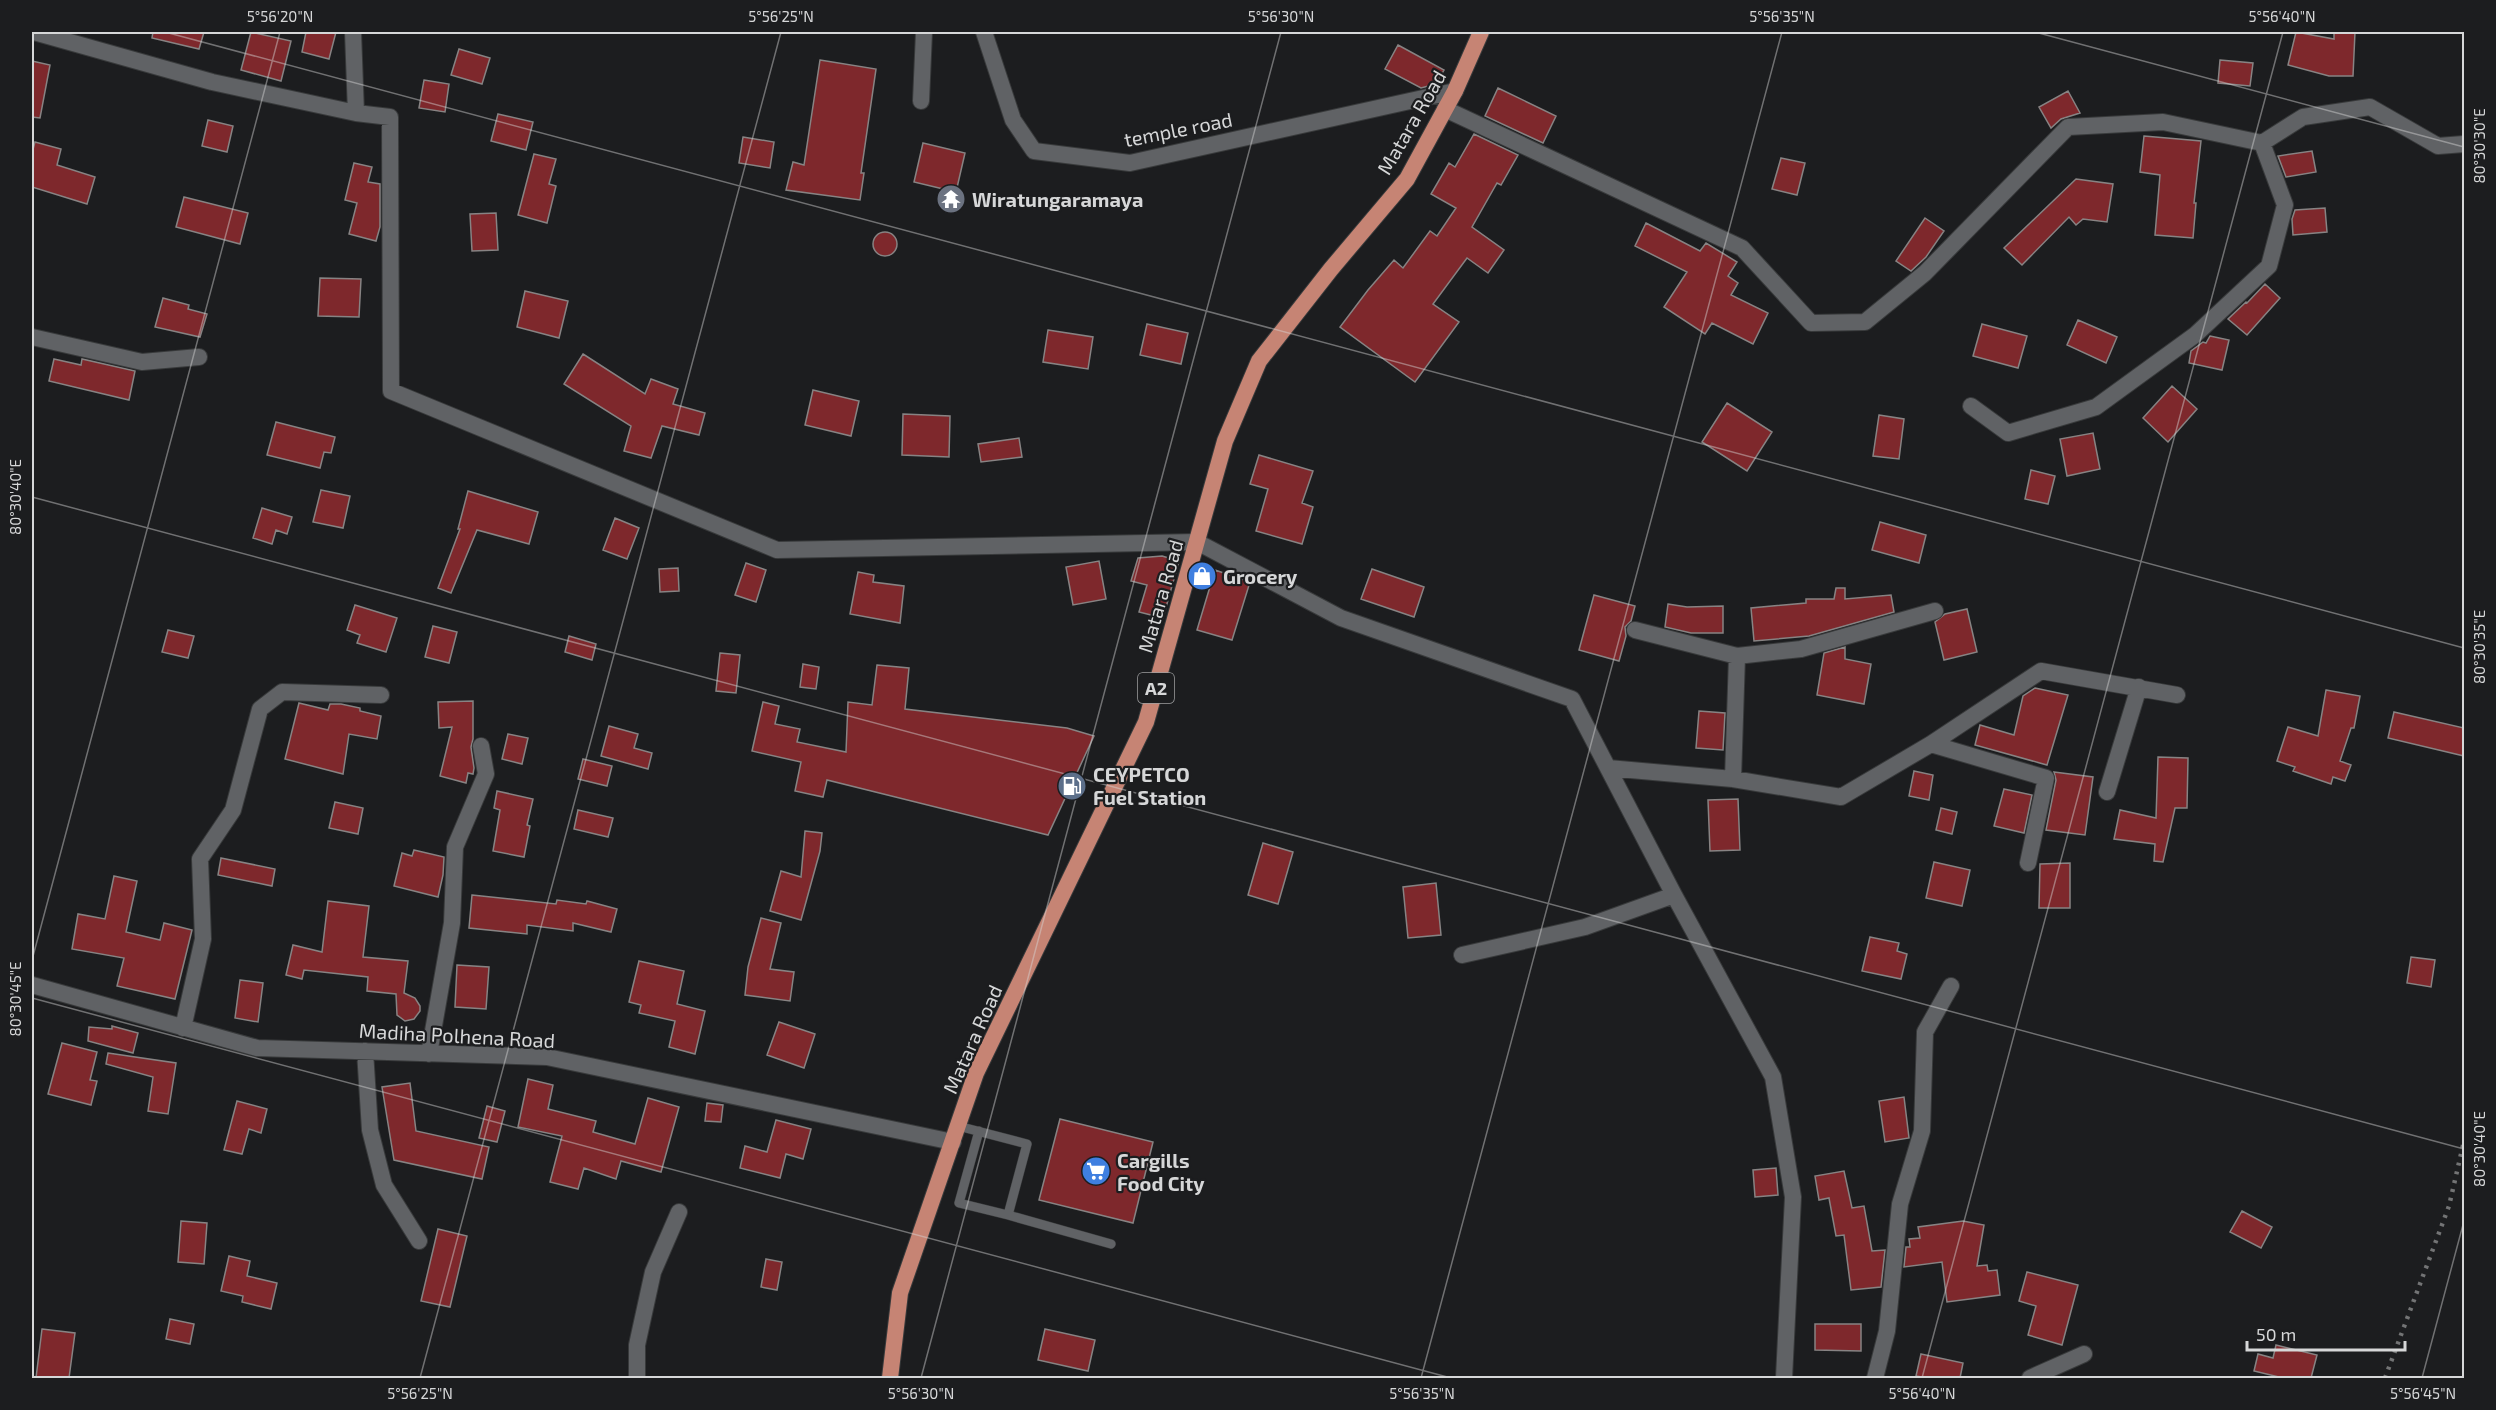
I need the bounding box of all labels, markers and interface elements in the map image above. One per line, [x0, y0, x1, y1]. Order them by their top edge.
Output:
text: 5°56'20"N [247, 7, 313, 25]
text: 5°56'25"N [748, 7, 814, 25]
text: 5°56'30"N [1248, 7, 1314, 25]
text: 5°56'35"N [1749, 7, 1815, 25]
text: 5°56'40"N [2248, 7, 2316, 25]
street label: Matara Road [1371, 65, 1451, 179]
street label: temple road [1122, 107, 1234, 151]
text: 80°30'30"E [2470, 108, 2488, 184]
temple icon: Wiratungaramaya [935, 183, 967, 215]
place label: Wiratungaramaya [972, 187, 1143, 212]
text: 80°30'40"E [6, 459, 24, 535]
street label: Matara Road [1132, 537, 1188, 655]
shop icon: Grocery [1186, 560, 1218, 592]
place label: Grocery [1223, 564, 1298, 589]
text: 80°30'35"E [2470, 610, 2488, 684]
road number: A2 [1138, 673, 1174, 703]
place label: CEYPETCO Fuel Station [1093, 762, 1206, 809]
fuel station icon: CEYPETCO Fuel Station [1056, 770, 1088, 802]
text: 80°30'45"E [6, 962, 24, 1036]
street label: Matara Road [937, 981, 1007, 1097]
street label: Madiha Polhena Road [358, 1018, 556, 1052]
text: 80°30'40"E [2470, 1111, 2488, 1187]
place label: Cargills Food City [1117, 1148, 1205, 1196]
supermarket icon: Cargills Food City [1080, 1155, 1112, 1187]
scale bar [2247, 1314, 2404, 1352]
text: 50 m [2256, 1323, 2296, 1345]
text: 5°56'25"N [387, 1384, 453, 1402]
text: 5°56'30"N [888, 1384, 954, 1402]
text: 5°56'35"N [1389, 1384, 1455, 1402]
text: 5°56'40"N [1888, 1384, 1956, 1402]
text: 5°56'45"N [2390, 1384, 2456, 1402]

